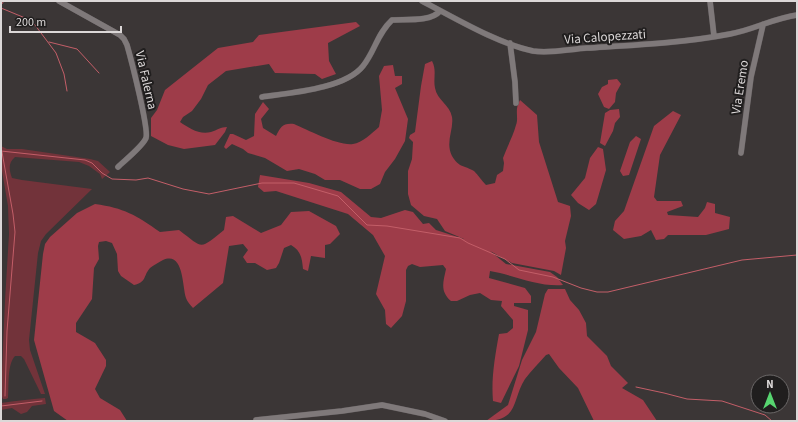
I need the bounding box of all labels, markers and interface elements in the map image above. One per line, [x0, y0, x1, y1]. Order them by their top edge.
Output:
scale bar [10, 8, 121, 34]
text: 200 m [16, 14, 46, 31]
street label: Via Calopezzati [564, 25, 646, 49]
street label: Via Falerna [131, 49, 161, 111]
street label: Via Eremo [727, 59, 753, 116]
north arrow [750, 374, 790, 414]
text: N [766, 377, 774, 392]

